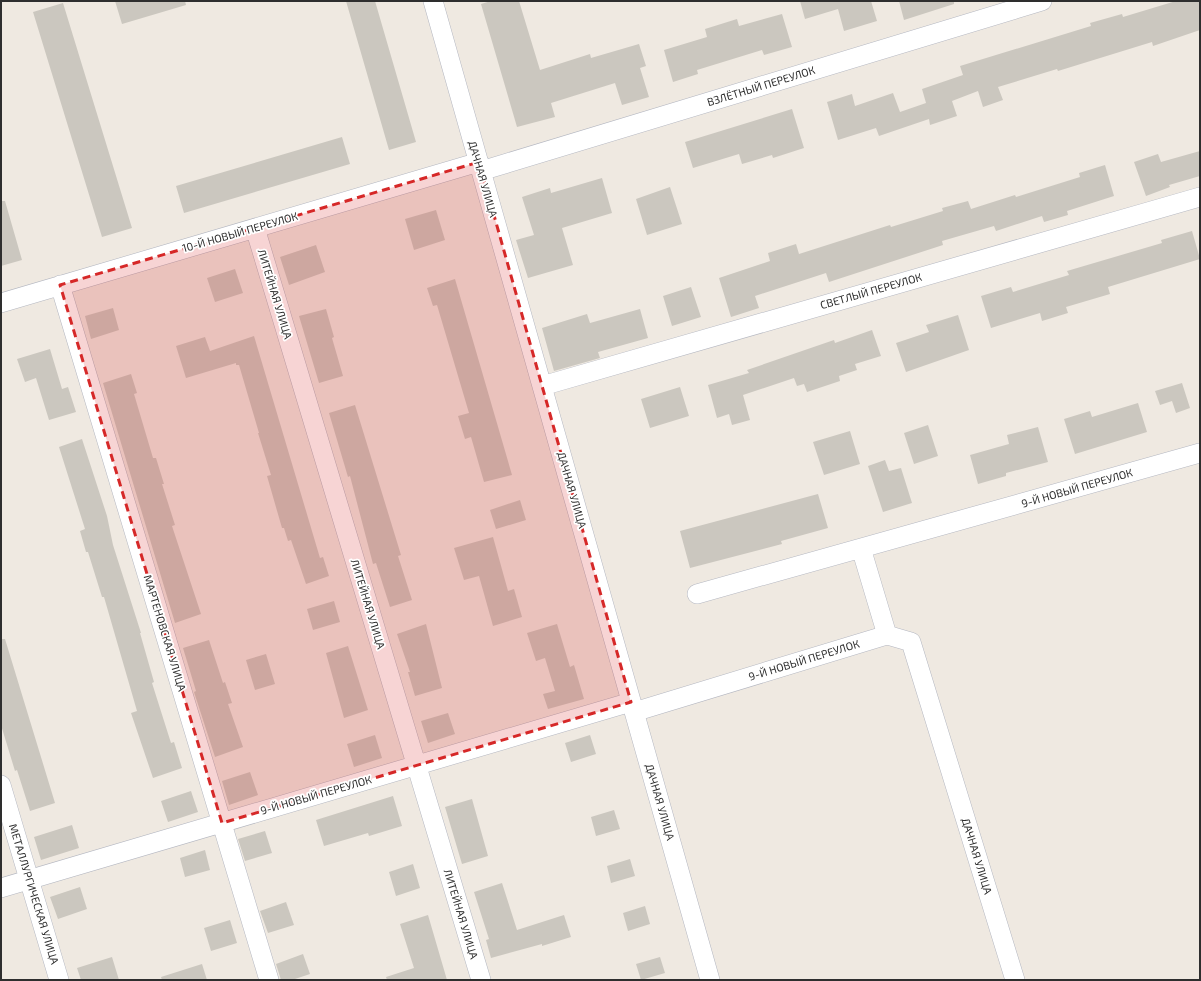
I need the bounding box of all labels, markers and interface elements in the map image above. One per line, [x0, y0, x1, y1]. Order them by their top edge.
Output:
street label: ВЗЛЁТНЫЙ ПЕРЕУЛОК [705, 63, 817, 108]
street label: ДАЧНАЯ УЛИЦА [466, 139, 501, 219]
street label: 10-Й НОВЫЙ ПЕРЕУЛОК [180, 209, 300, 254]
street label: ЛИТЕЙНАЯ УЛИЦА [256, 247, 295, 340]
street label: СВЕТЛЫЙ ПЕРЕУЛОК [819, 270, 924, 311]
street label: ДАЧНАЯ УЛИЦА [555, 450, 590, 530]
street label: 9-Й НОВЫЙ ПЕРЕУЛОК [1020, 465, 1134, 510]
street label: ЛИТЕЙНАЯ УЛИЦА [349, 557, 388, 650]
street label: МАРТЕНОВСКАЯ УЛИЦА [142, 573, 189, 693]
street label: 9-Й НОВЫЙ ПЕРЕУЛОК [747, 636, 861, 683]
street label: ДАЧНАЯ УЛИЦА [643, 762, 678, 842]
street label: 9-Й НОВЫЙ ПЕРЕУЛОК [259, 772, 373, 817]
street label: ДАЧНАЯ УЛИЦА [960, 816, 995, 896]
street label: МЕТАЛЛУРГИЧЕСКАЯ УЛИЦА [7, 822, 62, 966]
street label: ЛИТЕЙНАЯ УЛИЦА [442, 867, 481, 960]

